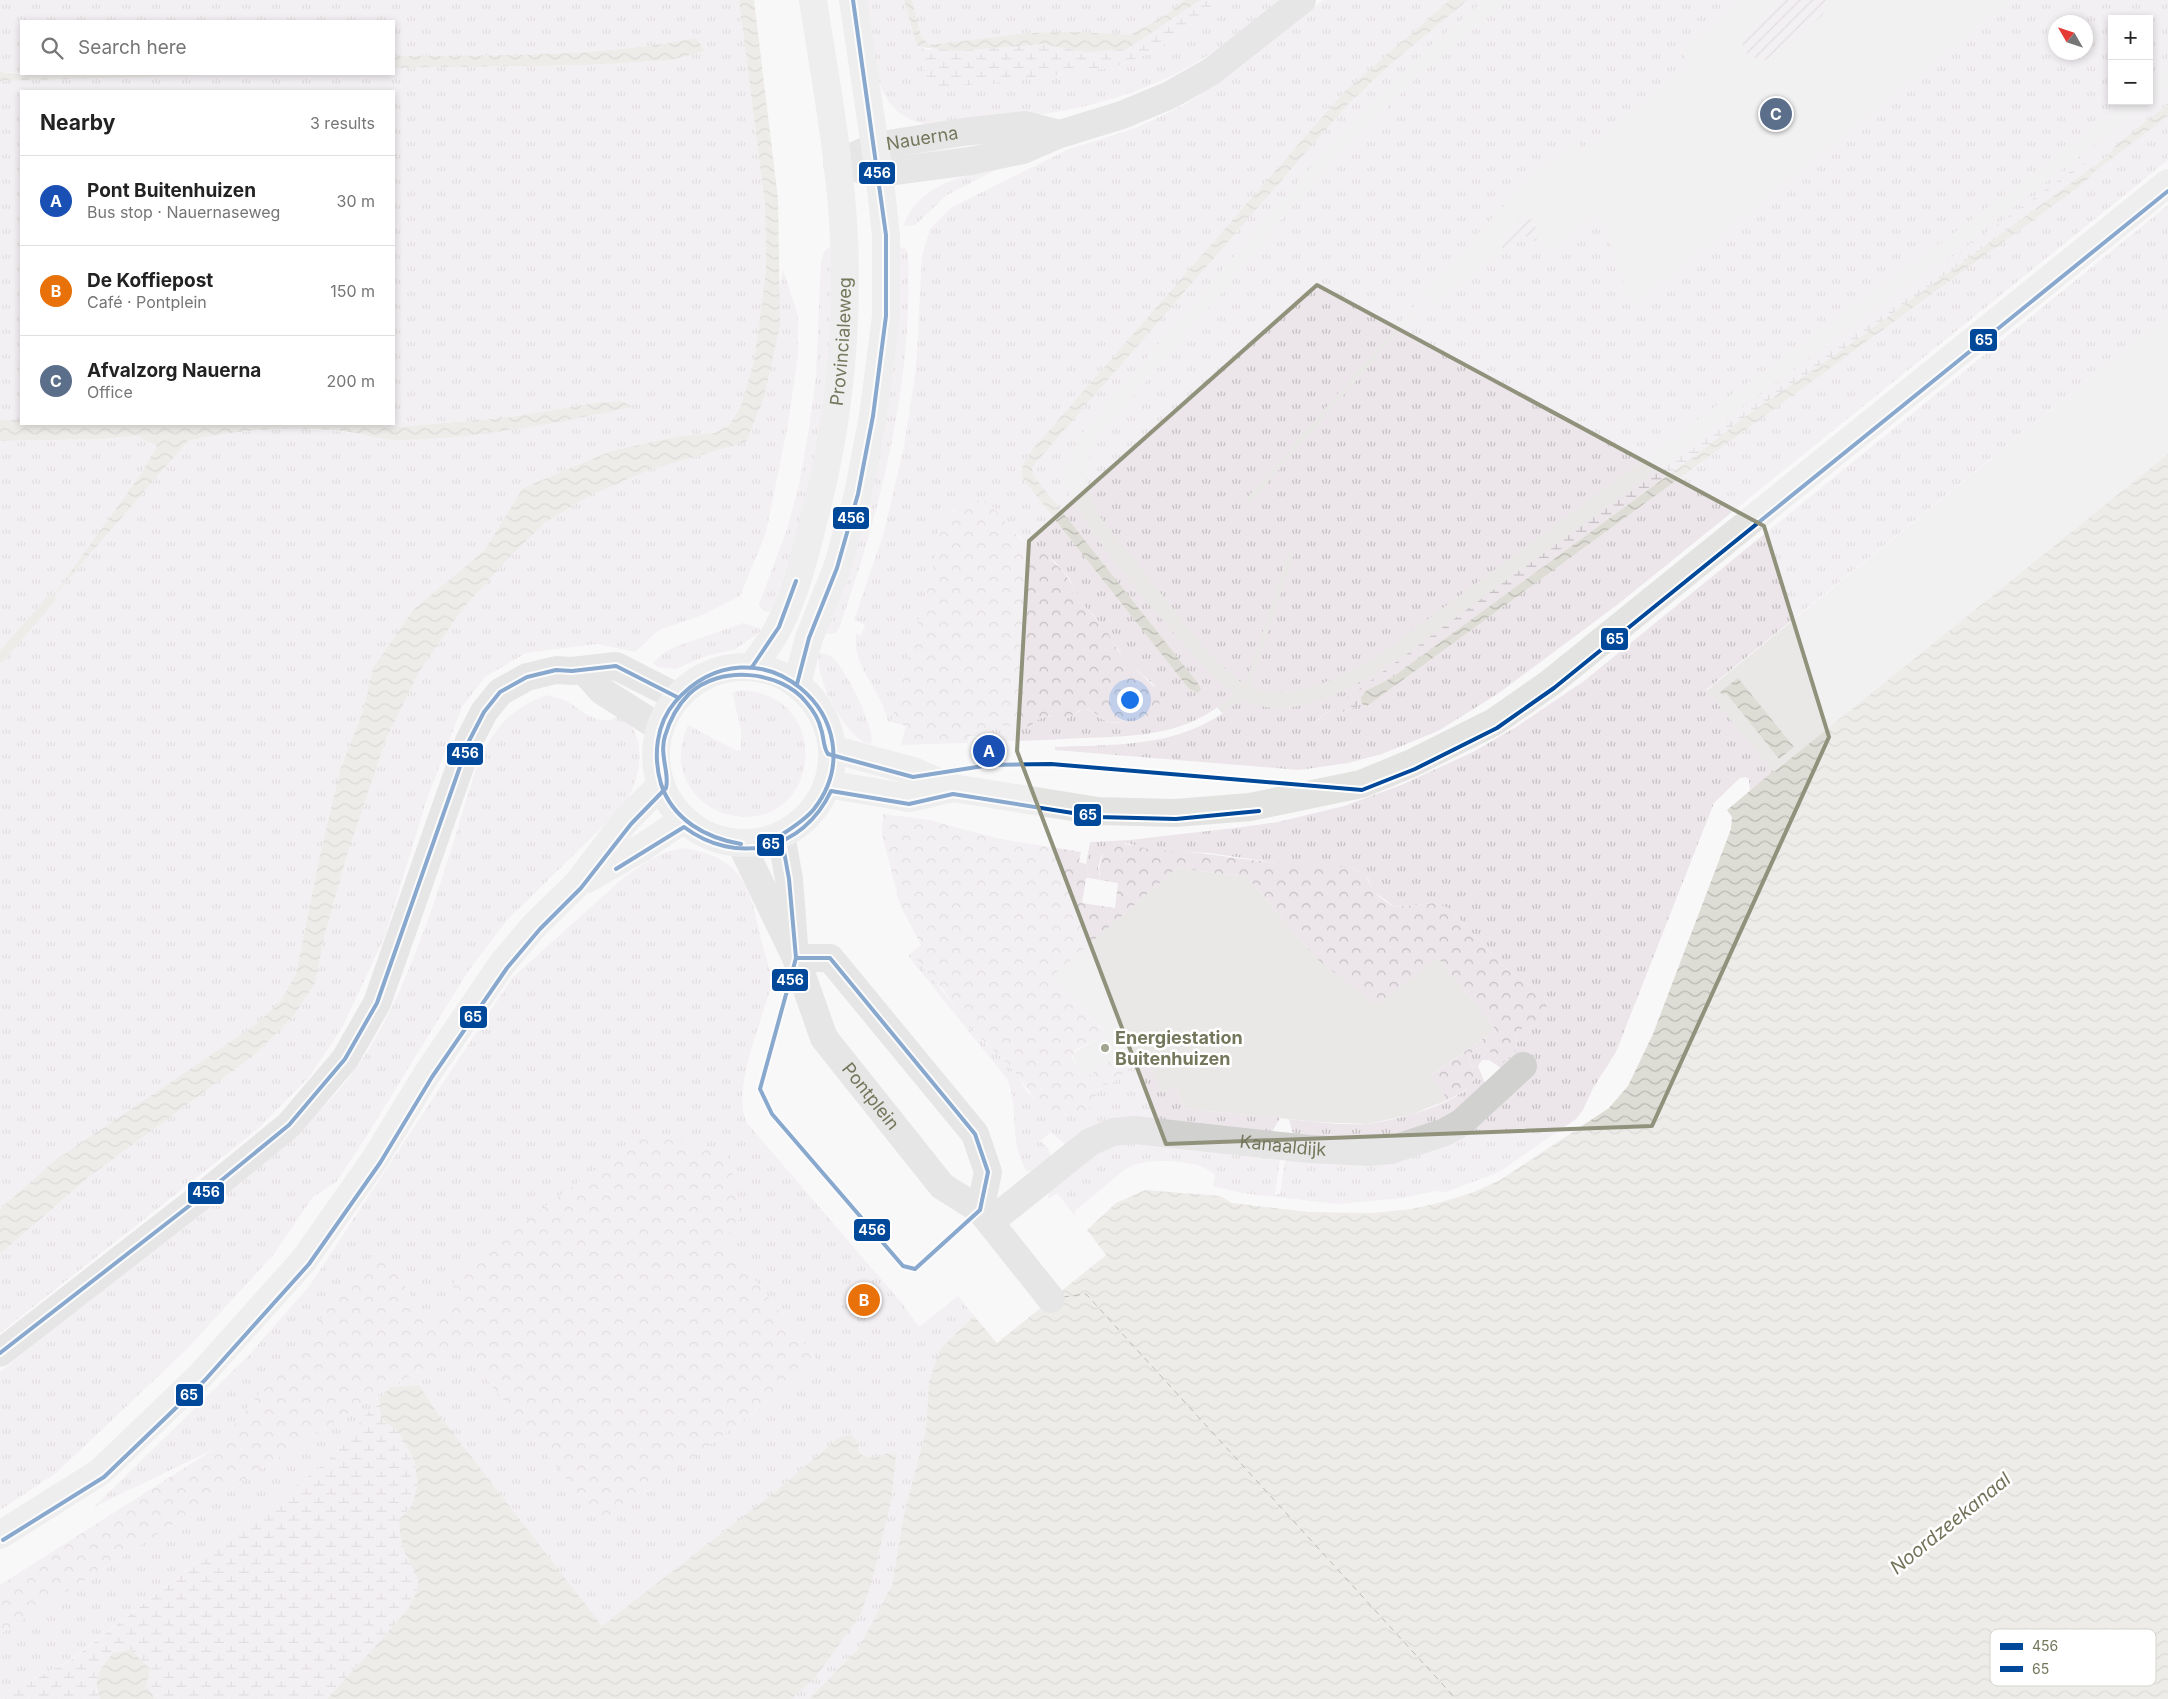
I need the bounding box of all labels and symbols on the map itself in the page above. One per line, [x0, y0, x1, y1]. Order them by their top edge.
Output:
north arrow [2048, 15, 2093, 60]
pin: C [1760, 95, 1792, 133]
street label: Nauerna [885, 122, 960, 154]
line badge: 456 [858, 161, 896, 185]
text: 456 [863, 164, 891, 181]
street label: Provincialeweg [826, 277, 855, 407]
line badge: 65 [1969, 328, 1998, 352]
text: 65 [1975, 331, 1993, 348]
line badge: 456 [832, 506, 870, 530]
text: 456 [837, 509, 865, 526]
line badge: 65 [1600, 627, 1629, 651]
text: 65 [1606, 630, 1624, 647]
your location [1117, 687, 1143, 713]
pin: A [973, 732, 1005, 770]
line badge: 456 [446, 742, 484, 766]
text: 456 [451, 744, 479, 761]
line badge: 65 [1073, 803, 1102, 827]
text: 65 [1079, 806, 1097, 823]
line badge: 65 [756, 833, 785, 857]
text: 65 [762, 835, 780, 852]
line badge: 456 [771, 968, 809, 992]
text: 456 [776, 971, 804, 988]
line badge: 65 [459, 1005, 488, 1029]
text: 65 [464, 1008, 482, 1025]
place label: Energiestation Buitenhuizen [1115, 1027, 1243, 1069]
marker: Energiestation Buitenhuizen [1099, 1042, 1111, 1054]
street label: Pontplein [838, 1058, 904, 1134]
street label: Kanaaldijk [1239, 1130, 1327, 1160]
line badge: 456 [187, 1181, 225, 1205]
text: 456 [192, 1183, 220, 1200]
line badge: 456 [853, 1218, 891, 1242]
text: 456 [858, 1221, 886, 1238]
pin: B [848, 1281, 880, 1319]
line badge: 65 [175, 1383, 204, 1407]
text: 65 [180, 1386, 198, 1403]
water label: Noordzeekanaal [1885, 1467, 2016, 1579]
legend [1990, 1629, 2156, 1686]
text: 456 [2032, 1637, 2058, 1654]
text: 65 [2032, 1660, 2049, 1677]

